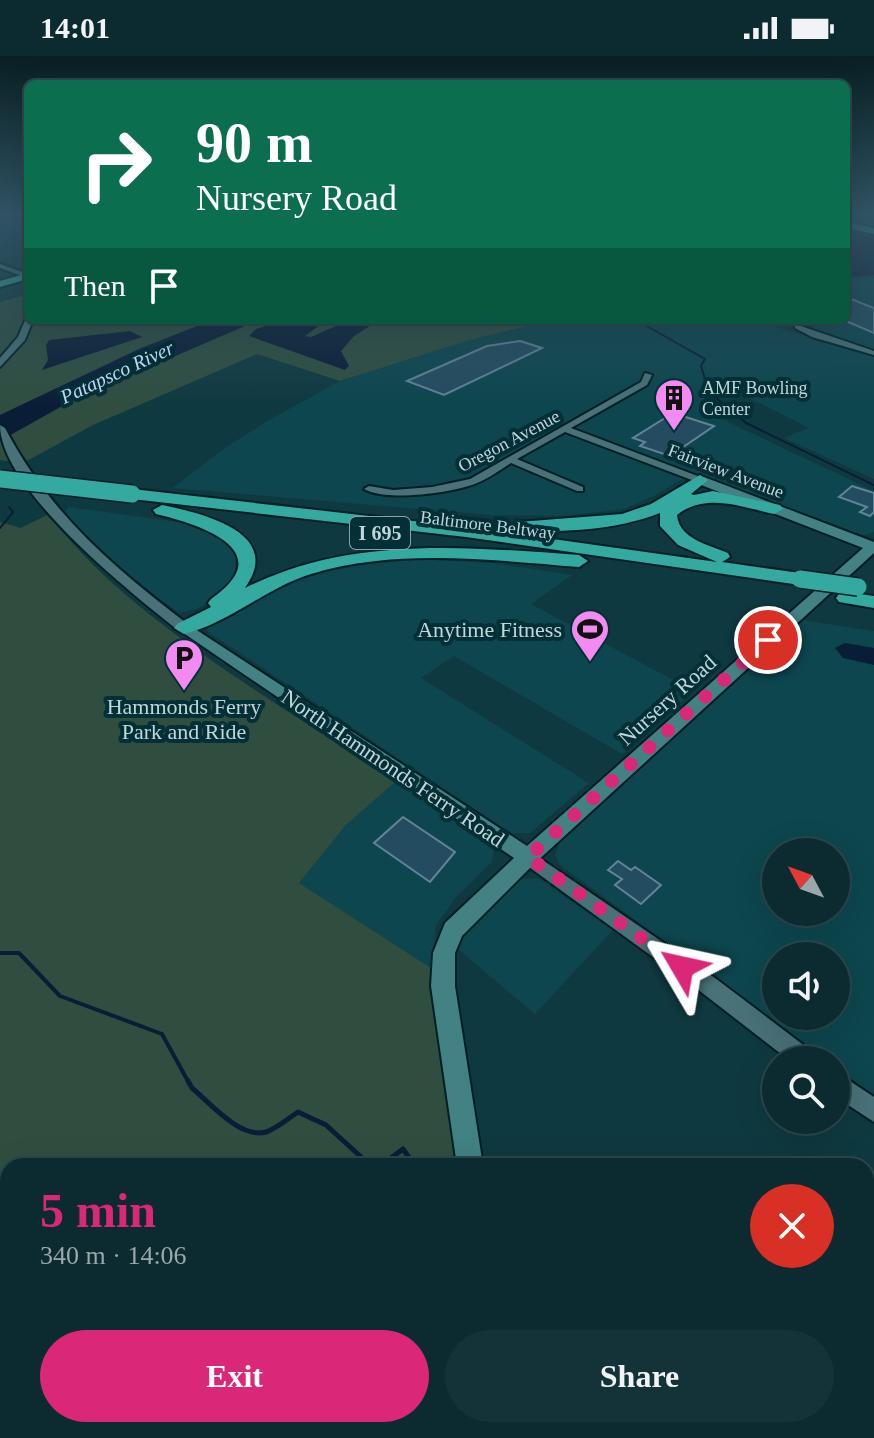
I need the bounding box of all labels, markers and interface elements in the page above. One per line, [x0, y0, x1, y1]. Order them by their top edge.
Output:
text: 14:01 [40, 11, 110, 44]
icon: right [64, 112, 168, 216]
text: 90 m [196, 112, 313, 174]
text: Nursery Road [196, 178, 397, 218]
icon: arrive [142, 264, 186, 308]
text: Then [64, 269, 126, 302]
water label: Patapsco River [56, 336, 178, 409]
building icon: AMF Bowling Center [653, 377, 695, 432]
place label: AMF Bowling Center [702, 378, 808, 419]
street label: Oregon Avenue [455, 406, 563, 476]
street label: Fairview Avenue [665, 440, 787, 502]
street label: Baltimore Beltway [419, 507, 557, 543]
road number: I 695 [350, 517, 410, 549]
pin [734, 606, 802, 674]
sports icon: Anytime Fitness [569, 608, 611, 663]
place label: Anytime Fitness [417, 617, 562, 642]
icon: arrive [746, 618, 790, 662]
parking icon: Hammonds Ferry Park and Ride [163, 637, 205, 692]
street label: Nursery Road [613, 650, 721, 750]
street label: North Hammonds Ferry Road [277, 684, 509, 852]
place label: Hammonds Ferry Park and Ride [107, 694, 261, 744]
north arrow [762, 838, 850, 926]
map controls [762, 838, 850, 1134]
position arrow [640, 925, 724, 1009]
button: sound [762, 942, 850, 1030]
button: search [762, 1046, 850, 1134]
text: 5 min [40, 1184, 156, 1237]
button: close [750, 1184, 834, 1268]
text: 340 m · 14:06 [40, 1241, 187, 1270]
button: Exit [40, 1330, 429, 1422]
button: Share [445, 1330, 834, 1422]

